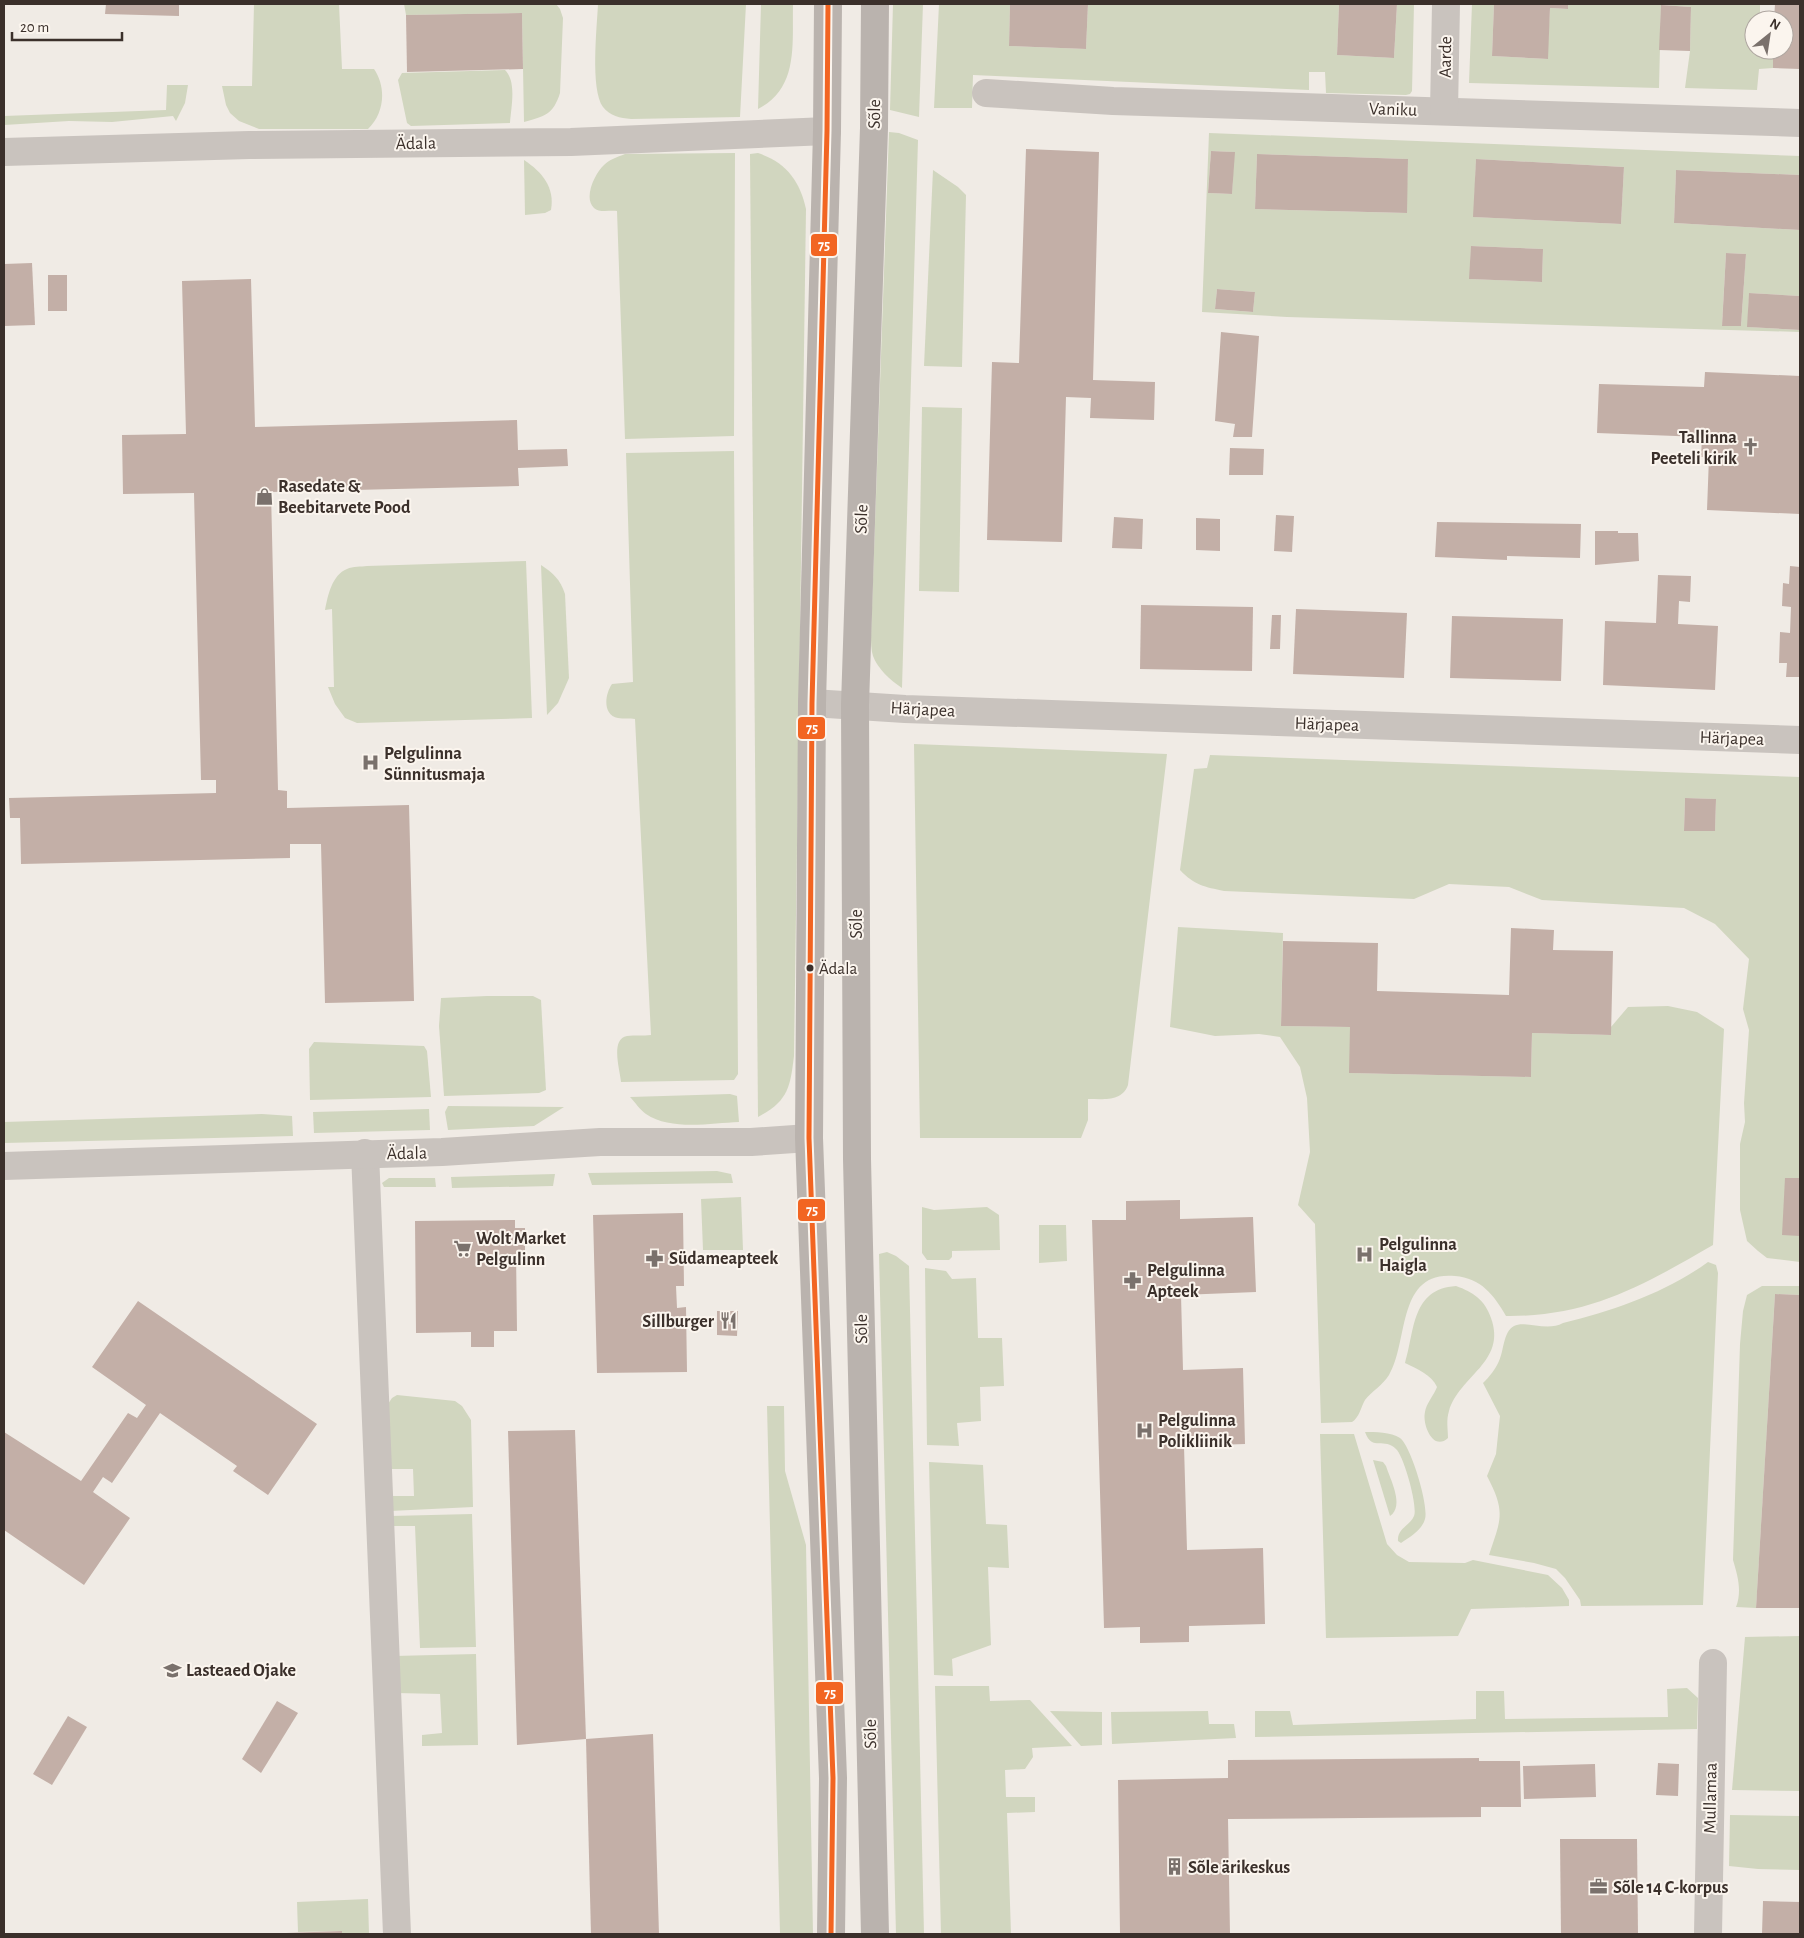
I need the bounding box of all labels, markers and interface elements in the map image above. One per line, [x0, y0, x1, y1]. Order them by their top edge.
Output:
scale bar [12, 10, 122, 42]
north arrow [1744, 10, 1794, 60]
text: N [1767, 16, 1783, 33]
text: 20 m [20, 20, 49, 35]
street label: Aarde [1437, 36, 1455, 78]
street label: Sõle [866, 99, 884, 129]
street label: Vaniku [1368, 100, 1417, 120]
street label: Ädala [396, 133, 436, 153]
line badge: 75 [810, 233, 838, 257]
text: 75 [818, 239, 830, 253]
place label: Tallinna Peeteli kirik [1651, 429, 1737, 468]
church icon: Tallinna Peeteli kirik [1741, 437, 1761, 457]
place label: Rasedate & Beebitarvete Pood [278, 478, 411, 517]
shop icon: Rasedate & Beebitarvete Pood [254, 486, 274, 506]
street label: Sõle [852, 504, 872, 534]
street label: Härjapea [890, 699, 956, 721]
street label: Härjapea [1294, 715, 1360, 735]
line badge: 75 [797, 716, 826, 740]
text: 75 [806, 722, 818, 736]
street label: Härjapea [1699, 729, 1765, 749]
place label: Pelgulinna Sünnitusmaja [384, 745, 486, 784]
hospital icon: Pelgulinna Sünnitusmaja [360, 753, 380, 773]
street label: Sõle [848, 909, 866, 939]
place label: Ädala [819, 959, 857, 977]
marker: Ädala [805, 963, 815, 973]
street label: Ädala [387, 1143, 427, 1163]
line badge: 75 [797, 1198, 826, 1222]
text: 75 [806, 1204, 818, 1218]
place label: Wolt Market Pelgulinn [476, 1230, 566, 1269]
place label: Pelgulinna Haigla [1379, 1236, 1457, 1275]
supermarket icon: Wolt Market Pelgulinn [452, 1238, 472, 1258]
hospital icon: Pelgulinna Haigla [1355, 1244, 1375, 1264]
pharmacy icon: Südameapteek [645, 1248, 665, 1268]
place label: Südameapteek [669, 1250, 778, 1268]
place label: Pelgulinna Apteek [1147, 1262, 1225, 1301]
pharmacy icon: Pelgulinna Apteek [1123, 1270, 1143, 1290]
restaurant icon: Sillburger [718, 1311, 738, 1331]
place label: Sillburger [642, 1313, 715, 1331]
street label: Sõle [853, 1314, 871, 1344]
place label: Pelgulinna Polikliinik [1158, 1412, 1236, 1451]
hospital icon: Pelgulinna Polikliinik [1134, 1420, 1154, 1440]
school or university icon: Lasteaed Ojake [162, 1660, 182, 1680]
place label: Lasteaed Ojake [186, 1662, 296, 1680]
line badge: 75 [815, 1681, 844, 1705]
text: 75 [824, 1687, 836, 1701]
street label: Sõle [862, 1719, 880, 1749]
street label: Mullamaa [1701, 1762, 1721, 1834]
building icon: Sõle ärikeskus [1164, 1857, 1184, 1877]
place label: Sõle ärikeskus [1188, 1859, 1290, 1877]
office icon: Sõle 14 C-korpus [1589, 1877, 1609, 1897]
place label: Sõle 14 C-korpus [1613, 1879, 1728, 1897]

